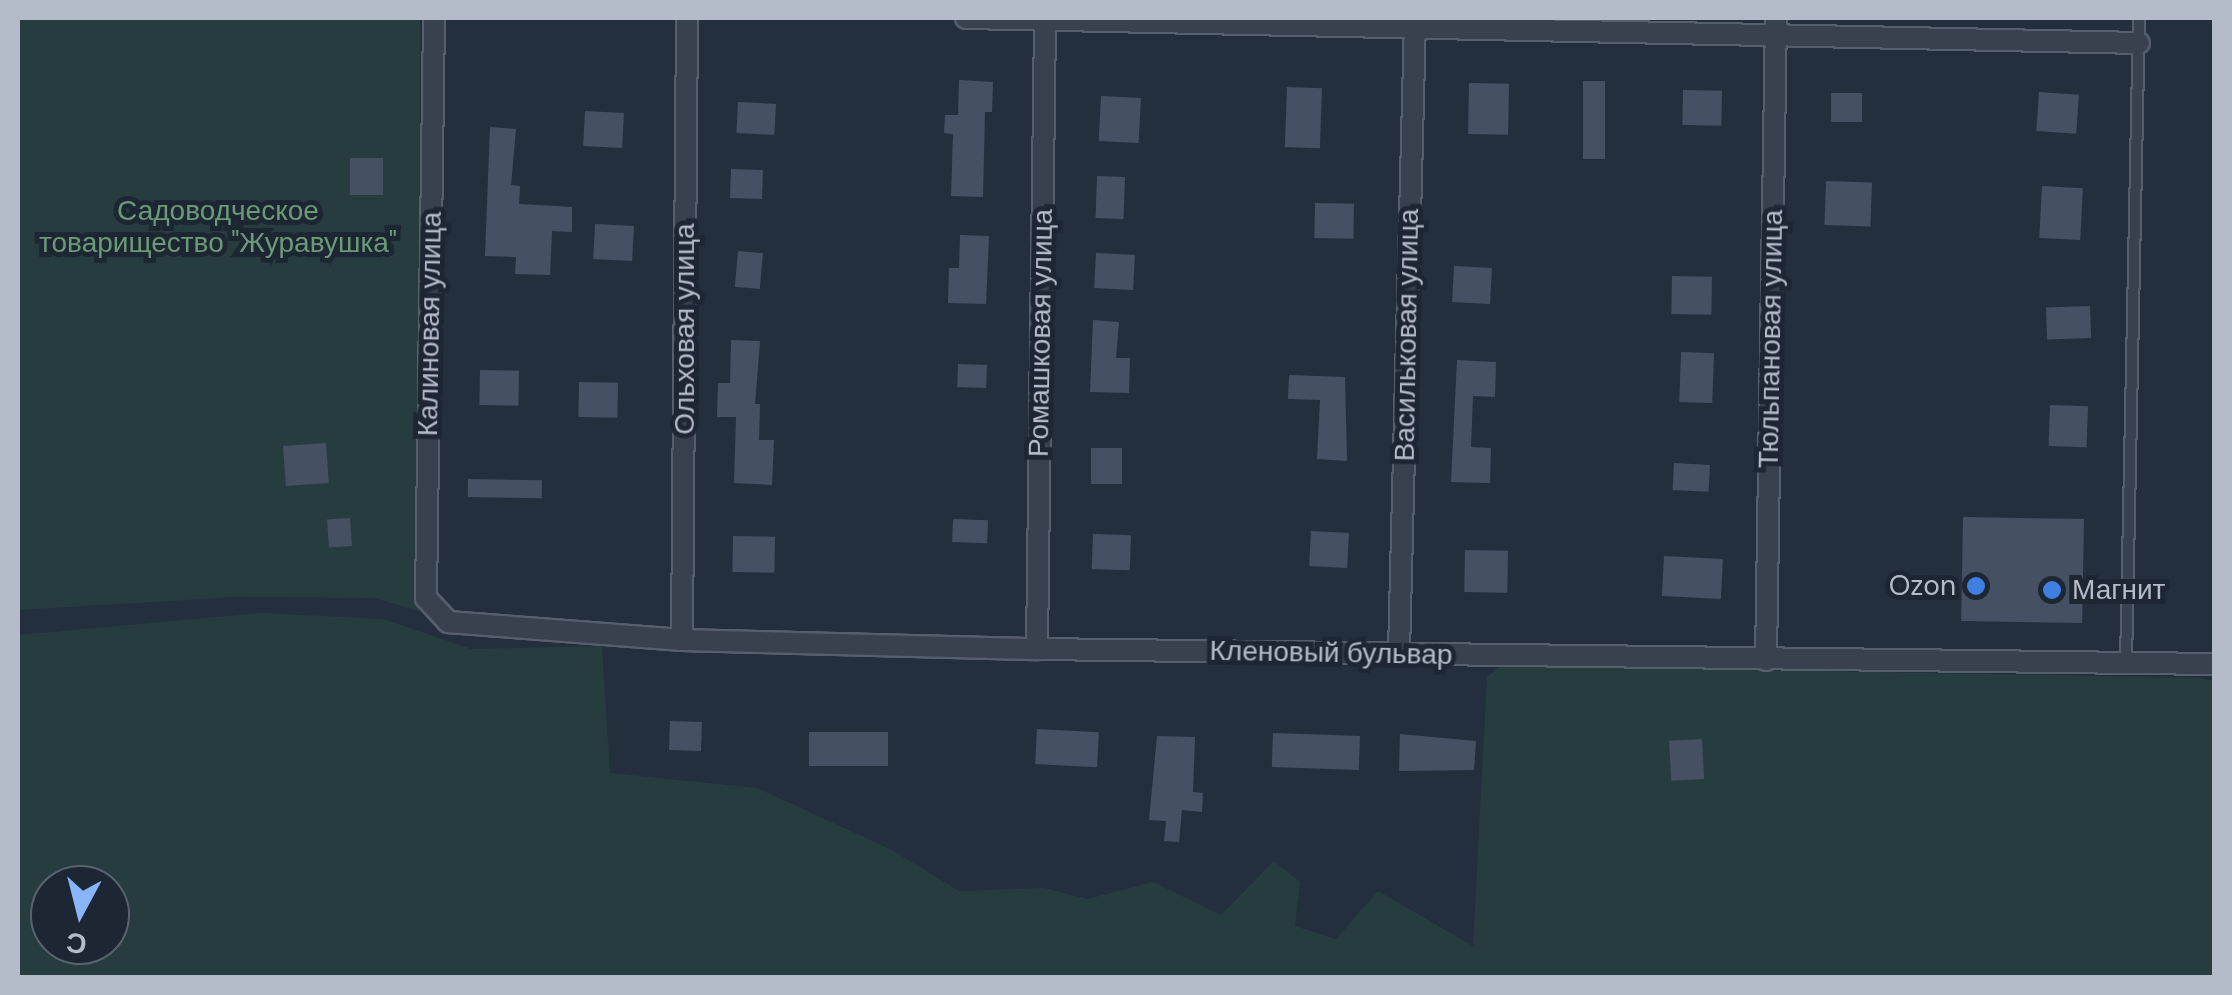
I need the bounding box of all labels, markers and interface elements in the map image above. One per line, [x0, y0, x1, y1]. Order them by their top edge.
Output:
park label: Садоводческое товарищество "Журавушка" [39, 194, 397, 260]
street label: Васильковая улица [1388, 208, 1426, 462]
street label: Ромашковая улица [1022, 209, 1060, 457]
street label: Тюльпановая улица [1752, 209, 1790, 469]
street label: Калиновая улица [411, 211, 449, 437]
street label: Ольховая улица [668, 223, 702, 435]
place label: Ozon [1889, 569, 1956, 603]
place label: Магнит [2072, 573, 2165, 607]
marker: Ozon [1965, 575, 1987, 597]
marker: Магнит [2041, 579, 2063, 601]
street label: Кленовый бульвар [1209, 634, 1453, 672]
north arrow [30, 865, 130, 965]
text: С [64, 924, 89, 963]

